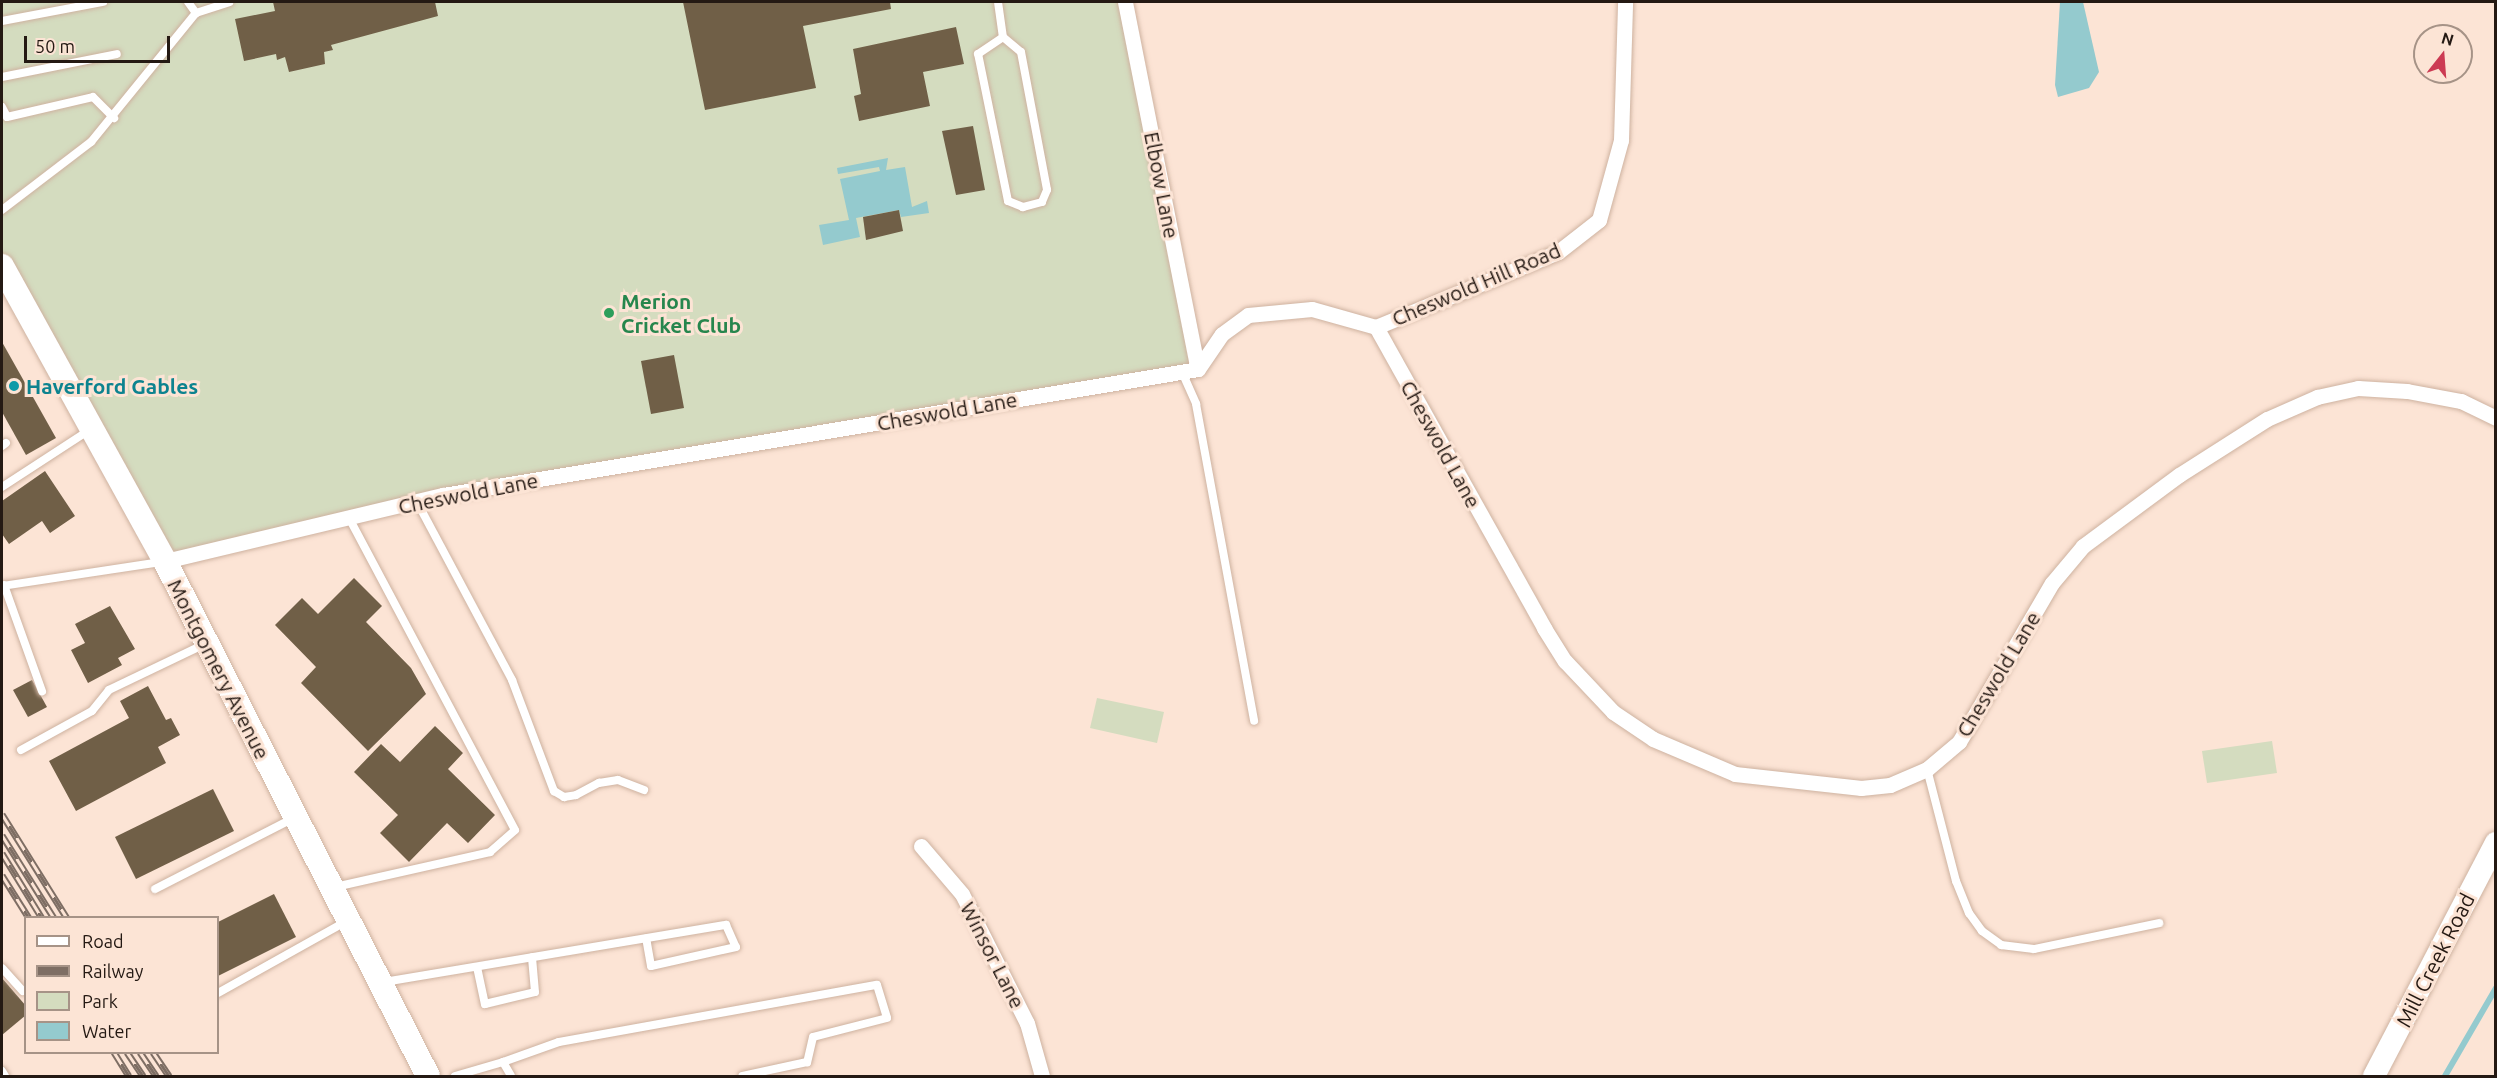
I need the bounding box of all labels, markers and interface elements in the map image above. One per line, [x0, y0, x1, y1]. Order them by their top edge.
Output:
scale bar [27, 24, 172, 62]
north arrow [2413, 24, 2473, 84]
text: N [2439, 28, 2456, 49]
text: 50 m [35, 36, 75, 56]
street label: Elbow Lane [1139, 130, 1185, 240]
street label: Cheswold Hill Road [1388, 237, 1564, 331]
place label: Merion Cricket Club [621, 288, 741, 338]
marker: Merion Cricket Club [602, 306, 616, 320]
place label: Haverford Gables [26, 373, 198, 399]
street label: Cheswold Lane [1396, 376, 1486, 512]
marker: Haverford Gables [7, 379, 21, 393]
street label: Cheswold Lane [875, 386, 1019, 436]
street label: Cheswold Lane [396, 467, 540, 519]
street label: Montgomery Avenue [163, 575, 275, 763]
street label: Cheswold Lane [1951, 607, 2045, 741]
street label: Mill Creek Road [2390, 889, 2480, 1031]
street label: Winsor Lane [955, 898, 1031, 1012]
legend [24, 916, 219, 1054]
text: Road [82, 931, 124, 951]
text: Railway [82, 961, 143, 981]
text: Park [82, 991, 118, 1011]
text: Water [82, 1021, 131, 1041]

